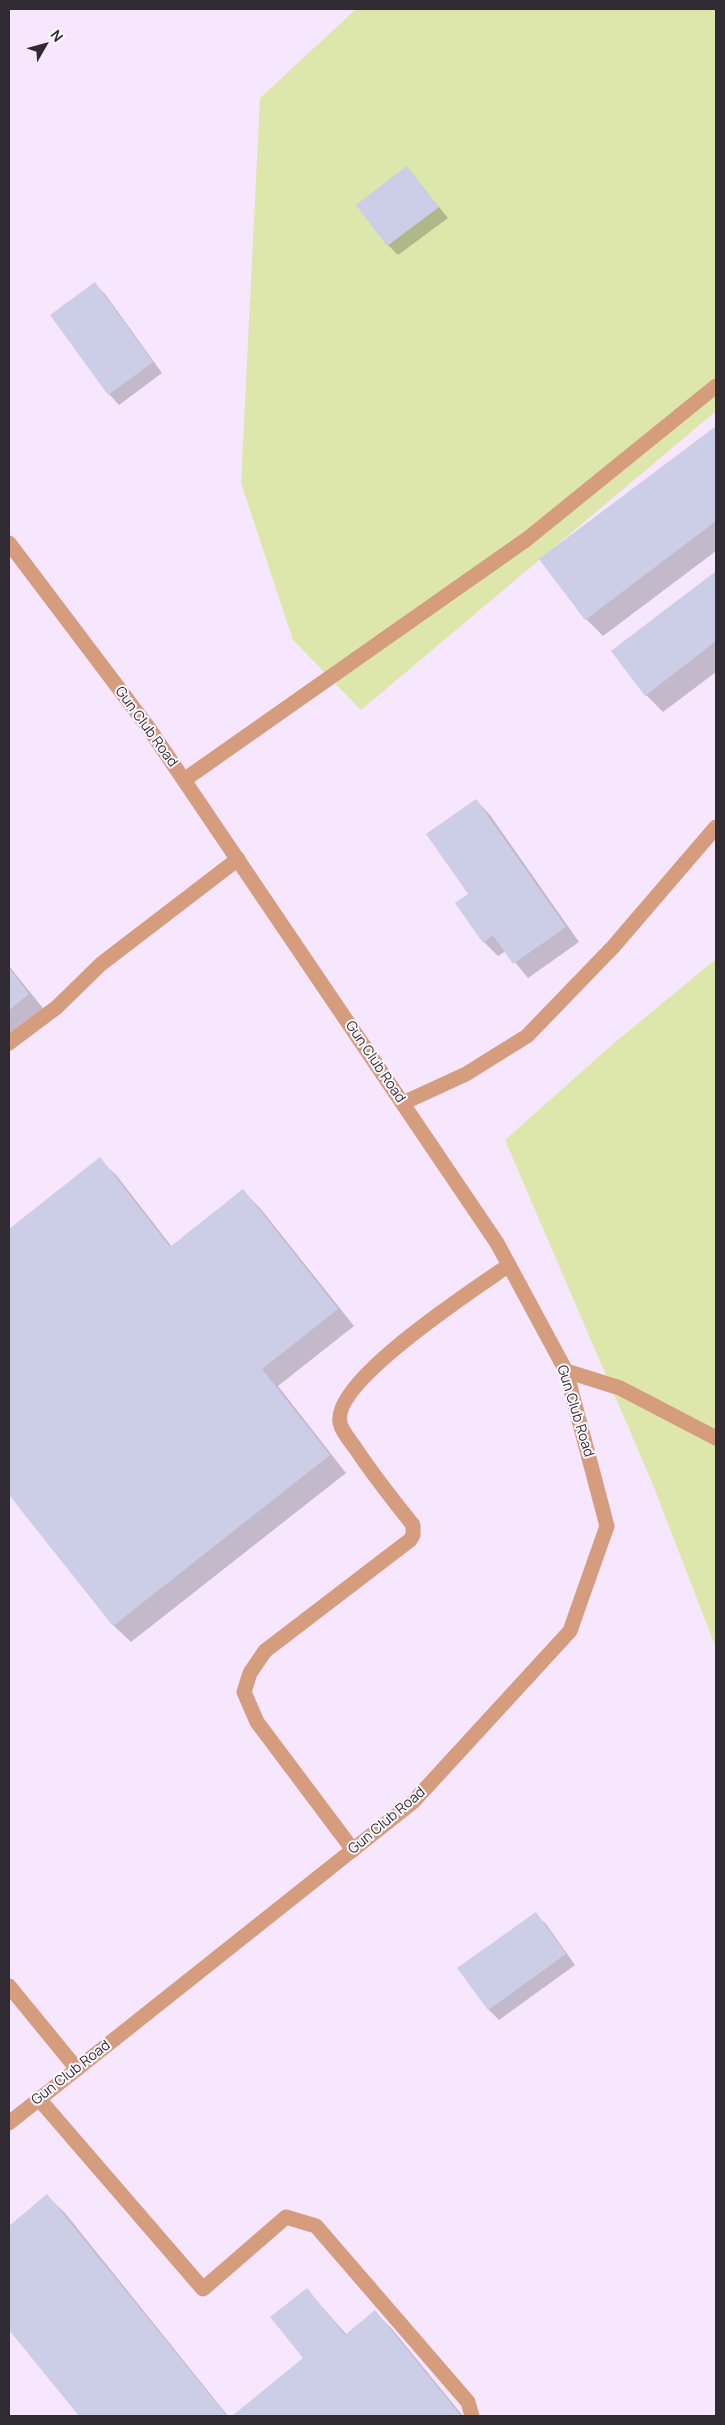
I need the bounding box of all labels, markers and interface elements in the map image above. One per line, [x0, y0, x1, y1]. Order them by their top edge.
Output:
north arrow [20, 20, 70, 70]
text: N [47, 26, 68, 45]
street label: Gun Club Road [111, 684, 181, 770]
street label: Gun Club Road [341, 1018, 409, 1106]
street label: Gun Club Road [553, 1363, 597, 1459]
street label: Gun Club Road [345, 1784, 429, 1858]
street label: Gun Club Road [28, 2037, 114, 2109]

